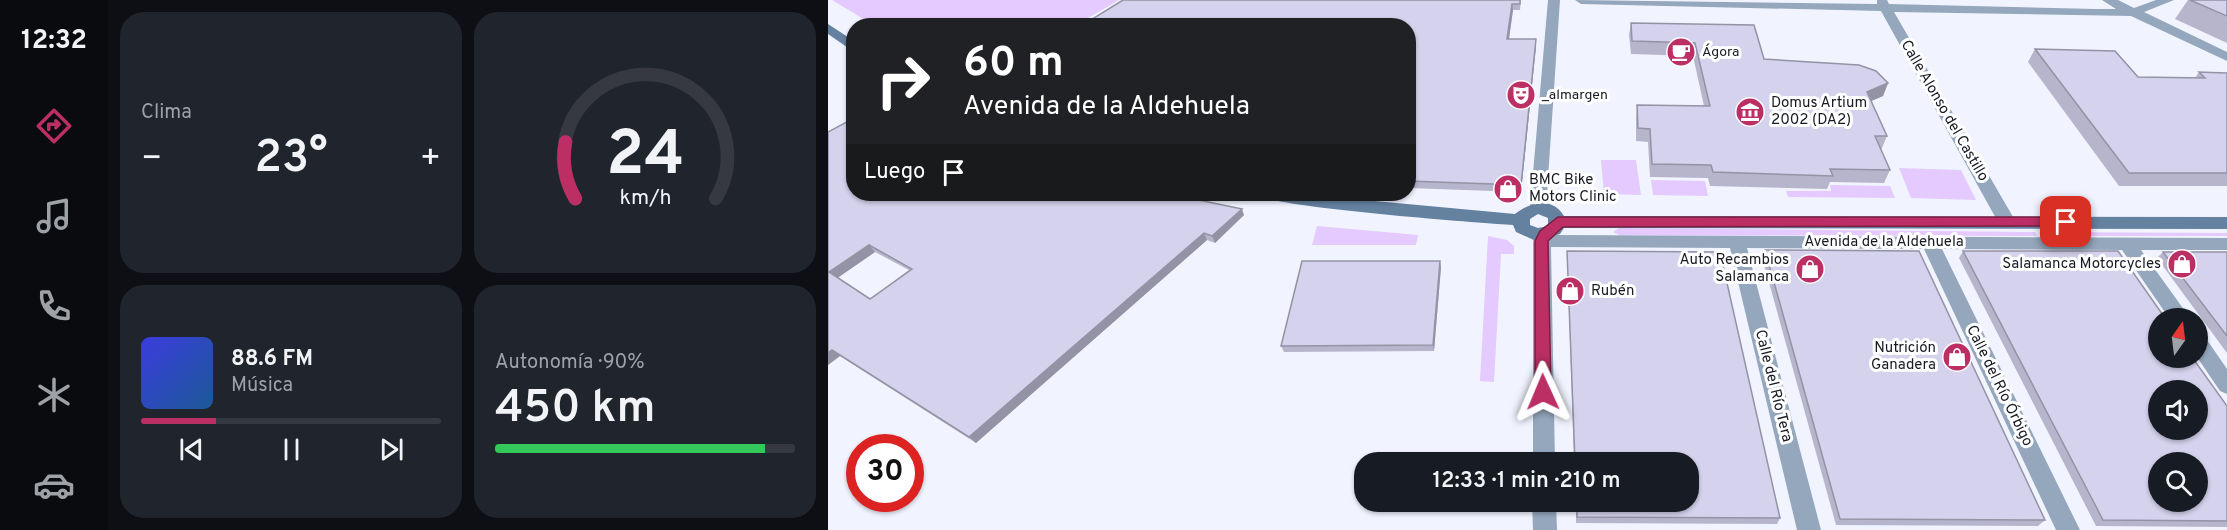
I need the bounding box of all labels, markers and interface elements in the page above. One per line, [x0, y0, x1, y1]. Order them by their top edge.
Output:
text: 12:32 [21, 24, 87, 58]
cafe icon: Ágora [1665, 36, 1697, 68]
street label: Calle Alonso del Castillo [1896, 37, 1992, 185]
text: 60 m [963, 38, 1064, 91]
icon: right [864, 42, 942, 120]
place label: Ágora [1702, 43, 1739, 61]
theatre icon: _almargen [1505, 79, 1537, 111]
place label: _almargen [1541, 87, 1608, 104]
text: Avenida de la Aldehuela [963, 90, 1250, 124]
place label: Domus Artium 2002 (DA2) [1771, 94, 1867, 130]
museum icon: Domus Artium 2002 (DA2) [1734, 96, 1766, 128]
text: Clima [141, 100, 192, 126]
icon: directions [33, 105, 75, 147]
text: 24 [606, 118, 684, 197]
text: 23° [254, 131, 328, 188]
text: − [141, 139, 162, 181]
text: + [420, 139, 441, 181]
icon: arrive [937, 156, 970, 189]
text: Luego [864, 159, 925, 186]
place label: BMC Bike Motors Clinic [1529, 171, 1617, 207]
shop icon: BMC Bike Motors Clinic [1492, 173, 1524, 205]
text: km/h [619, 186, 671, 213]
icon: music [33, 195, 75, 237]
pin [2040, 196, 2091, 247]
icon: arrive [2049, 205, 2082, 238]
street label: Avenida de la Aldehuela [1804, 233, 1964, 252]
shop icon: Salamanca Motorcycles [2166, 248, 2198, 280]
place label: Auto Recambios Salamanca [1679, 251, 1789, 287]
shop icon: Auto Recambios Salamanca [1794, 253, 1826, 285]
place label: Salamanca Motorcycles [2002, 255, 2161, 274]
shop icon: Rubén [1554, 275, 1586, 307]
place label: Rubén [1591, 282, 1634, 301]
icon: phone [33, 285, 75, 327]
north arrow [2148, 308, 2208, 368]
map controls [2148, 308, 2208, 512]
street label: Calle del Río Órbigo [1961, 321, 2038, 450]
street label: Calle del Río Tera [1750, 328, 1796, 444]
place label: Nutrición Ganadera [1871, 339, 1936, 375]
shop icon: Nutrición Ganadera [1941, 341, 1973, 373]
text: 88.6 FM [231, 346, 313, 373]
text: Autonomía · 90% [495, 350, 645, 376]
position arrow [1511, 360, 1575, 424]
text: Música [231, 373, 293, 399]
icon: climate [33, 374, 75, 416]
button: sound [2148, 380, 2208, 440]
text: 450 km [495, 381, 655, 438]
icon: previous [175, 433, 208, 466]
icon: pause [275, 433, 308, 466]
icon: next [375, 433, 408, 466]
speed limit sign: 30 [846, 434, 924, 512]
button: search [2148, 452, 2208, 512]
icon: car [33, 464, 75, 506]
text: 12:33 · 1 min · 210 m [1433, 468, 1620, 495]

